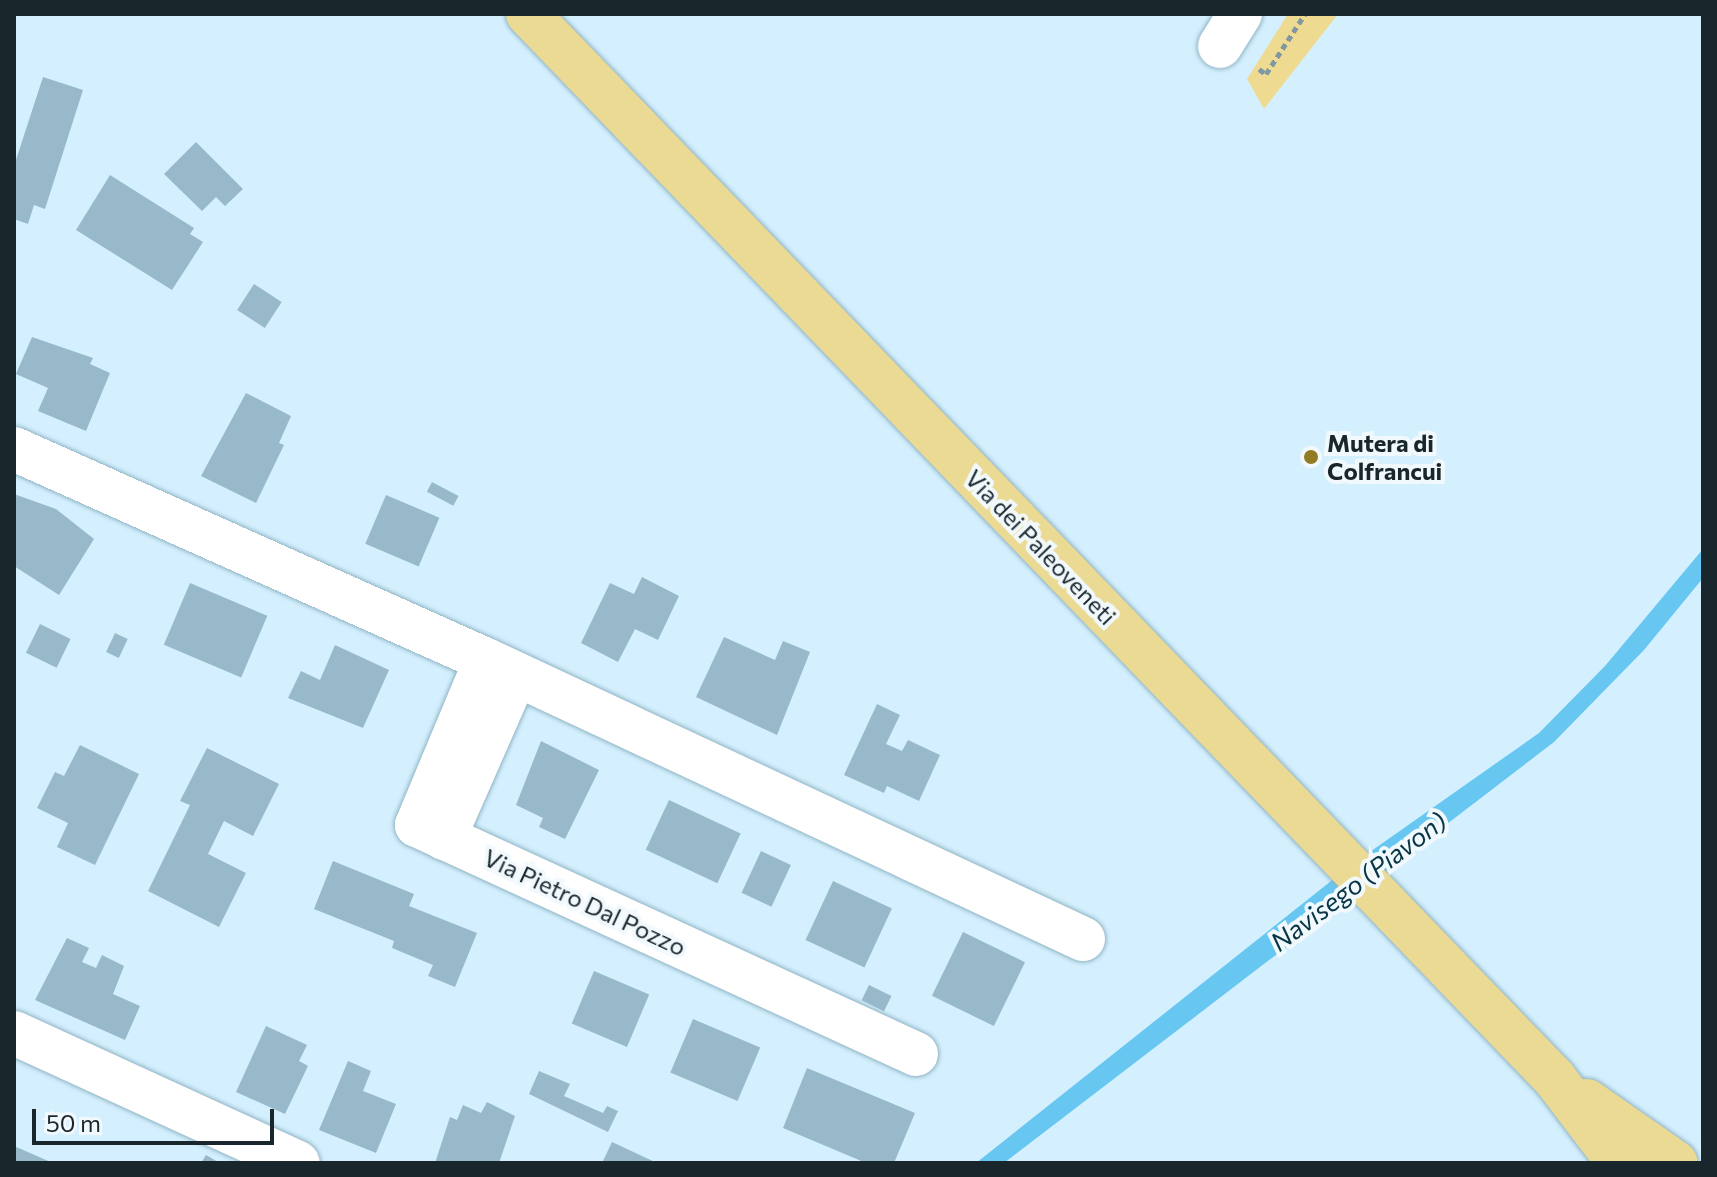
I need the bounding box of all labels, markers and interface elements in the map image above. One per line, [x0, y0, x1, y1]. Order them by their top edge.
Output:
place label: Mutera di Colfrancui [1327, 429, 1442, 485]
marker: Mutera di Colfrancui [1302, 448, 1320, 466]
street label: Via dei Paleoveneti [960, 464, 1122, 630]
water label: Navisego (Piavon) [1264, 805, 1452, 957]
street label: Via Pietro Dal Pozzo [479, 843, 691, 961]
scale bar [36, 1093, 278, 1143]
text: 50 m [46, 1108, 101, 1137]

